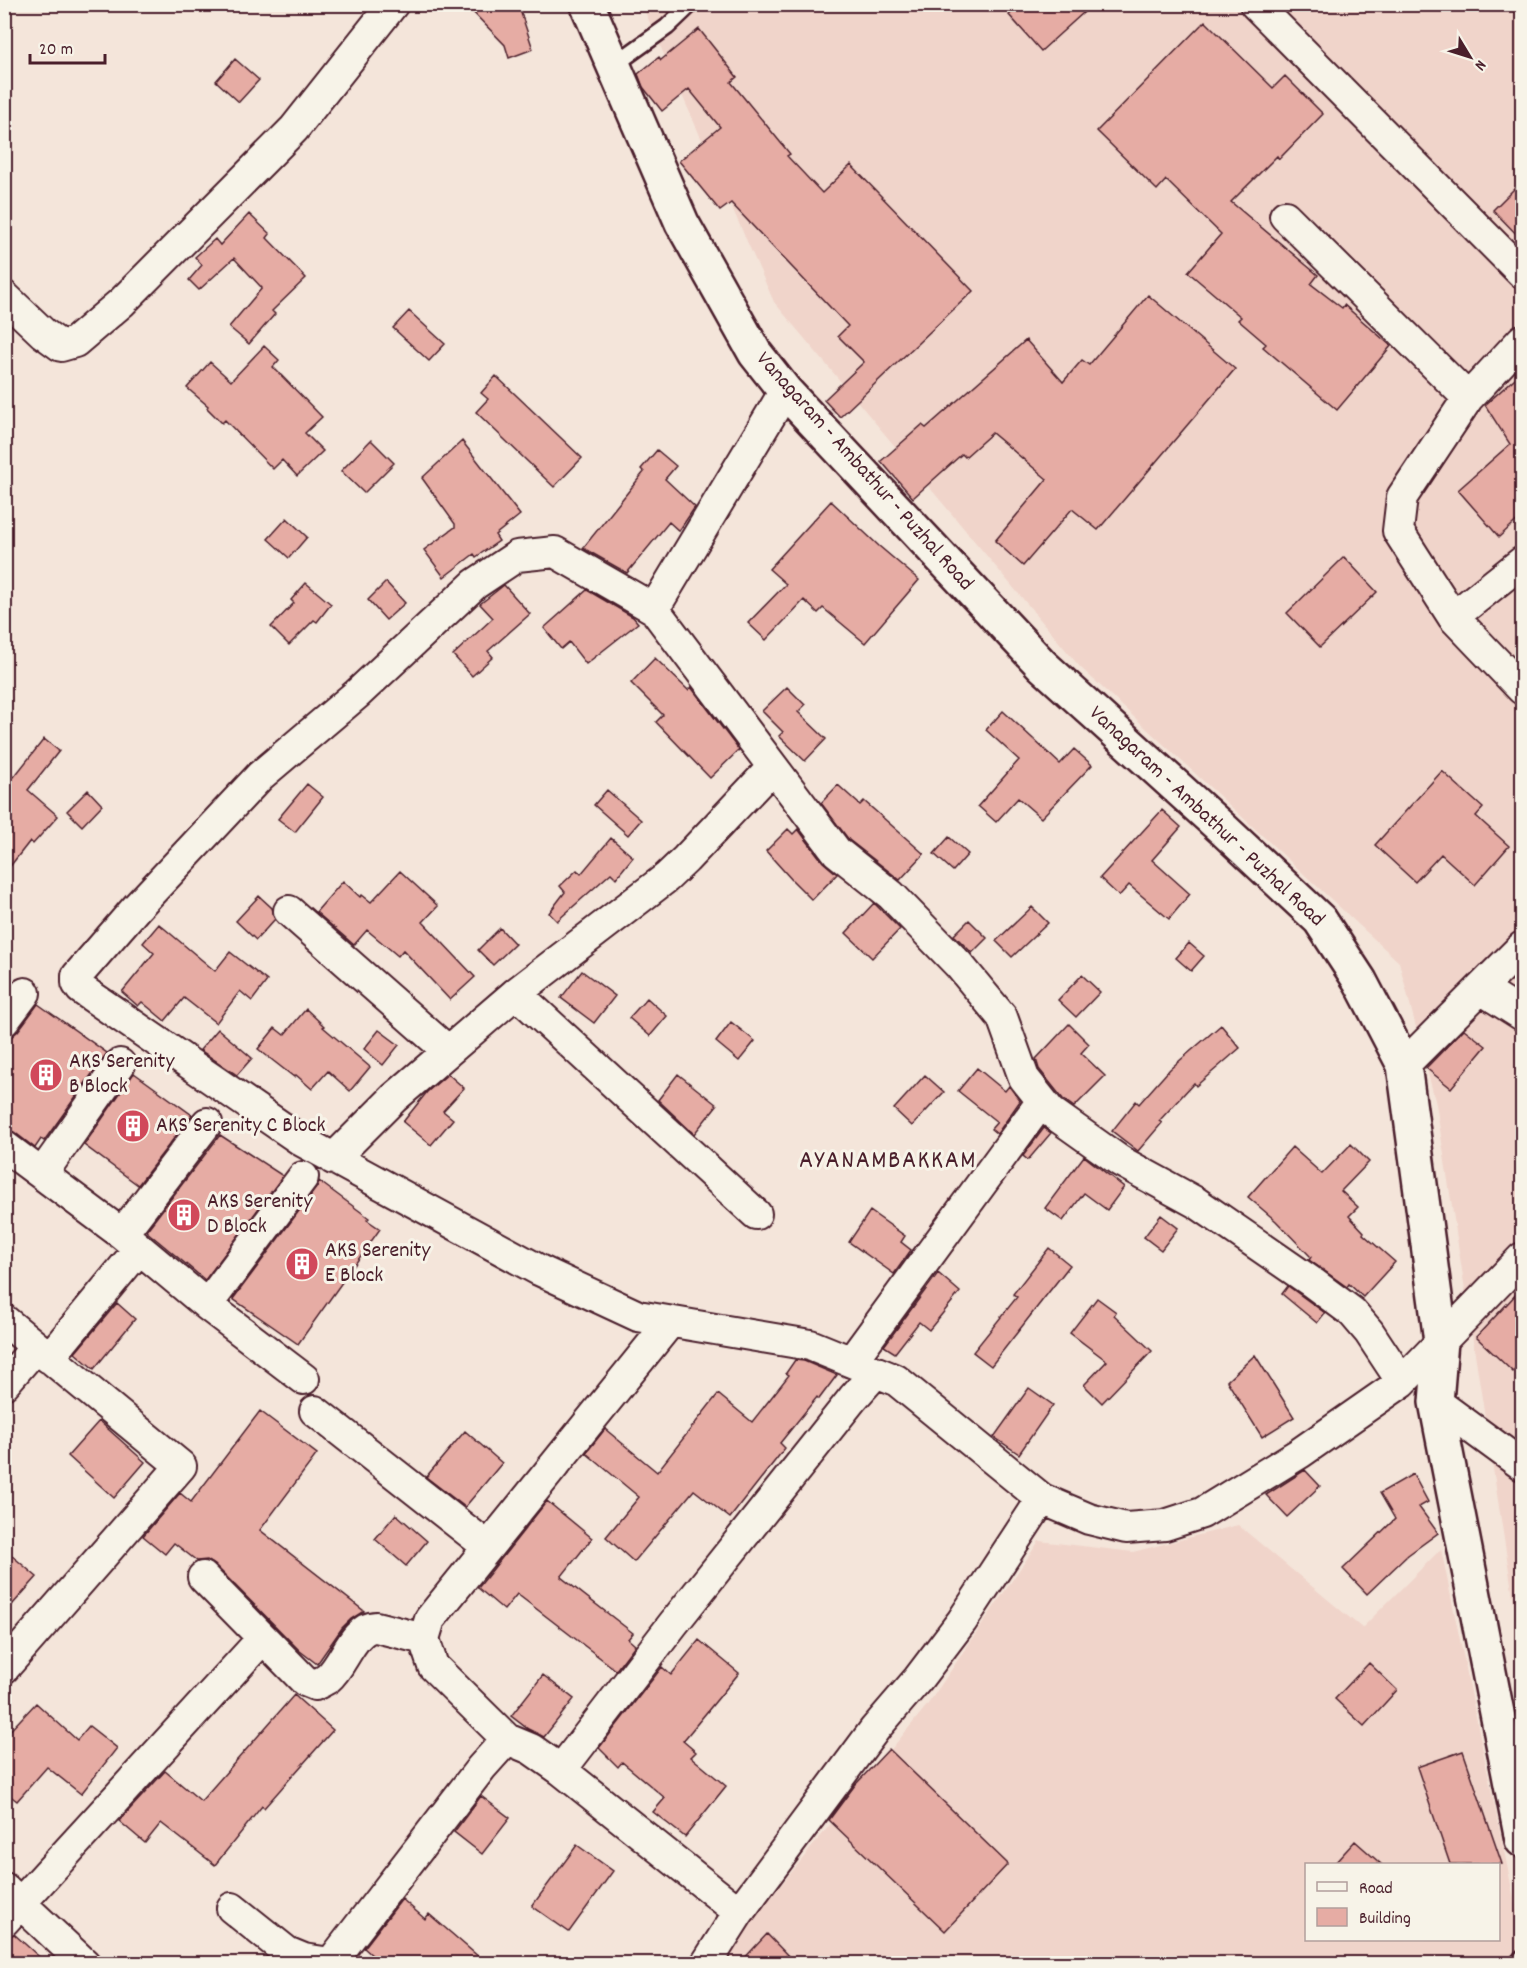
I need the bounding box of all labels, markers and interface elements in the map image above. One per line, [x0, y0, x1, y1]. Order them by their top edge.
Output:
scale bar [30, 27, 105, 65]
north arrow [1440, 27, 1500, 87]
text: 20 m [39, 38, 73, 63]
text: N [1468, 55, 1491, 75]
street label: Vanagaram - Ambathur - Puzhal Road [748, 345, 980, 599]
street label: Vanagaram - Ambathur - Puzhal Road [1081, 699, 1331, 935]
place label: AKS Serenity B Block [69, 1047, 175, 1103]
building icon: AKS Serenity B Block [28, 1057, 64, 1093]
building icon: AKS Serenity C Block [115, 1108, 151, 1144]
place label: AKS Serenity C Block [156, 1111, 326, 1142]
district label: AYANAMBAKKAM [799, 1143, 977, 1180]
place label: AKS Serenity D Block [207, 1187, 313, 1243]
building icon: AKS Serenity D Block [166, 1197, 202, 1233]
place label: AKS Serenity E Block [325, 1236, 431, 1292]
building icon: AKS Serenity E Block [284, 1246, 320, 1282]
legend [1305, 1863, 1500, 1941]
text: Road [1359, 1877, 1393, 1902]
text: Building [1359, 1907, 1411, 1932]

